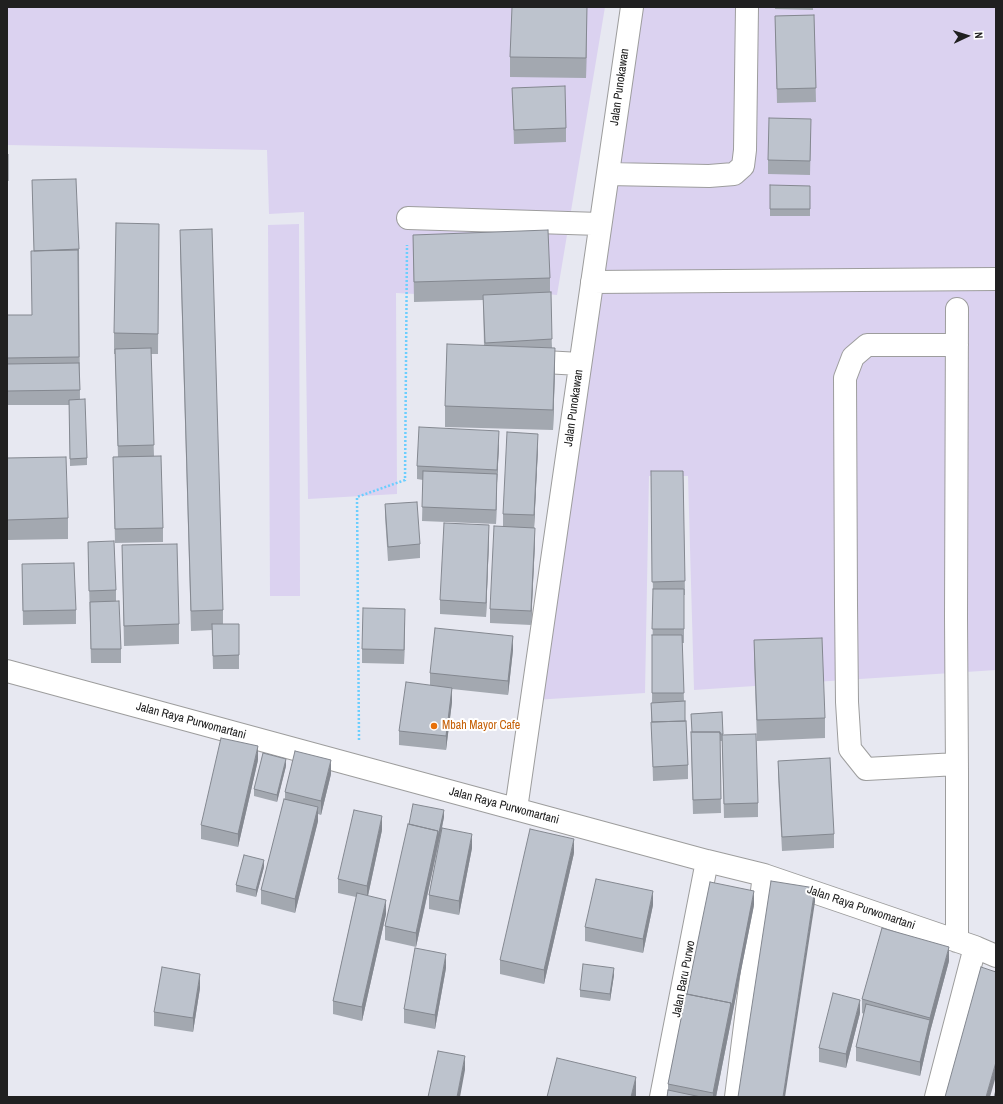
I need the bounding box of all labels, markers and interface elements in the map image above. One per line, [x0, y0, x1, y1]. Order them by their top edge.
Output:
north arrow [947, 16, 987, 56]
text: N [972, 31, 986, 39]
street label: Jalan Punokawan [607, 48, 633, 126]
street label: Jalan Punokawan [561, 369, 587, 447]
street label: Jalan Raya Purwomartani [134, 699, 248, 743]
place label: Mbah Mayor Cafe [442, 719, 520, 733]
marker: Mbah Mayor Cafe [429, 721, 439, 731]
street label: Jalan Raya Purwomartani [447, 784, 561, 828]
street label: Jalan Raya Purwomartani [805, 883, 917, 933]
street label: Jalan Baru Purwo [670, 940, 698, 1018]

